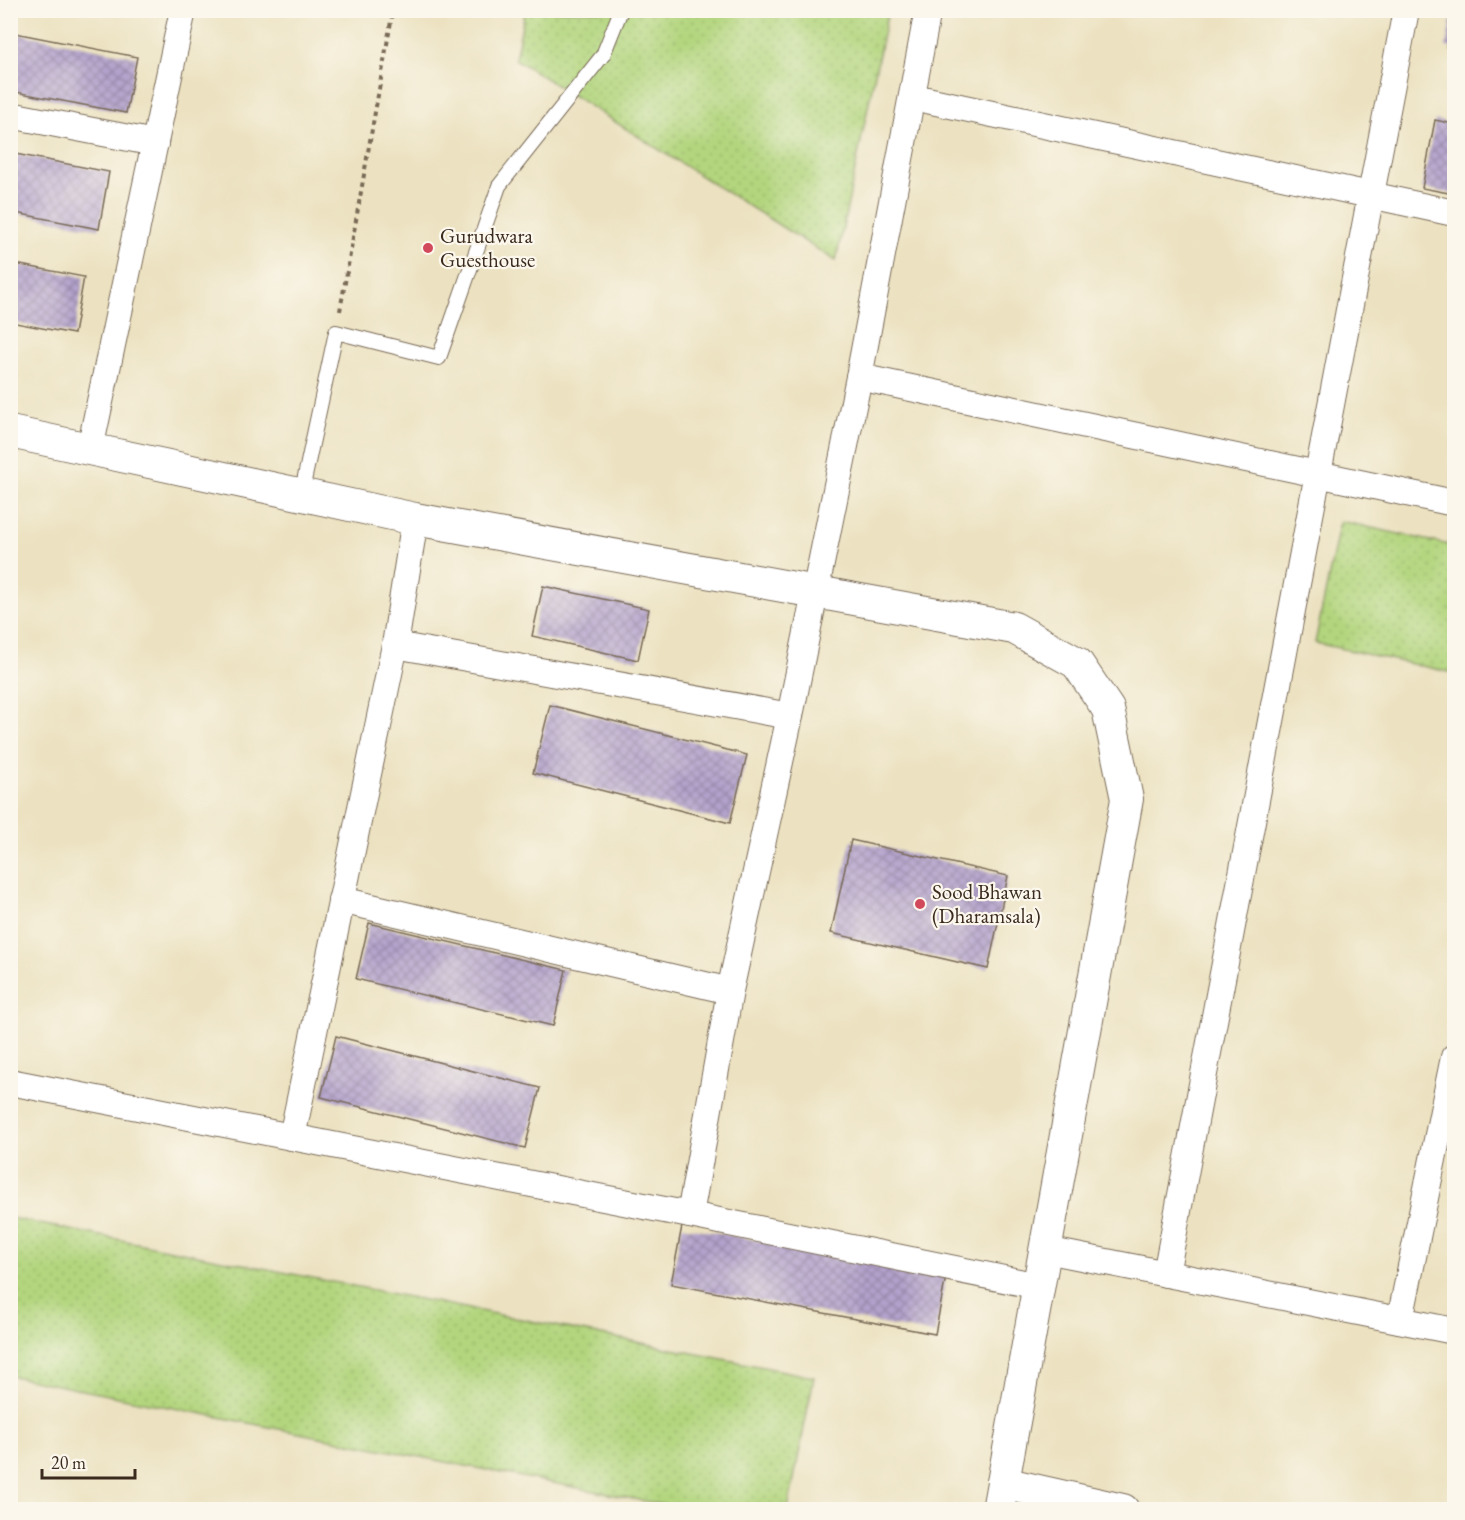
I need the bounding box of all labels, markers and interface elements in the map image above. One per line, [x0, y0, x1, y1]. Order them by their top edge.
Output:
place label: Gurudwara Guesthouse [440, 222, 535, 273]
marker: Gurudwara Guesthouse [421, 241, 435, 255]
place label: Sood Bhawan (Dharamsala) [932, 878, 1042, 929]
marker: Sood Bhawan (Dharamsala) [913, 897, 927, 911]
scale bar [42, 1442, 135, 1480]
text: 20 m [51, 1451, 86, 1474]

